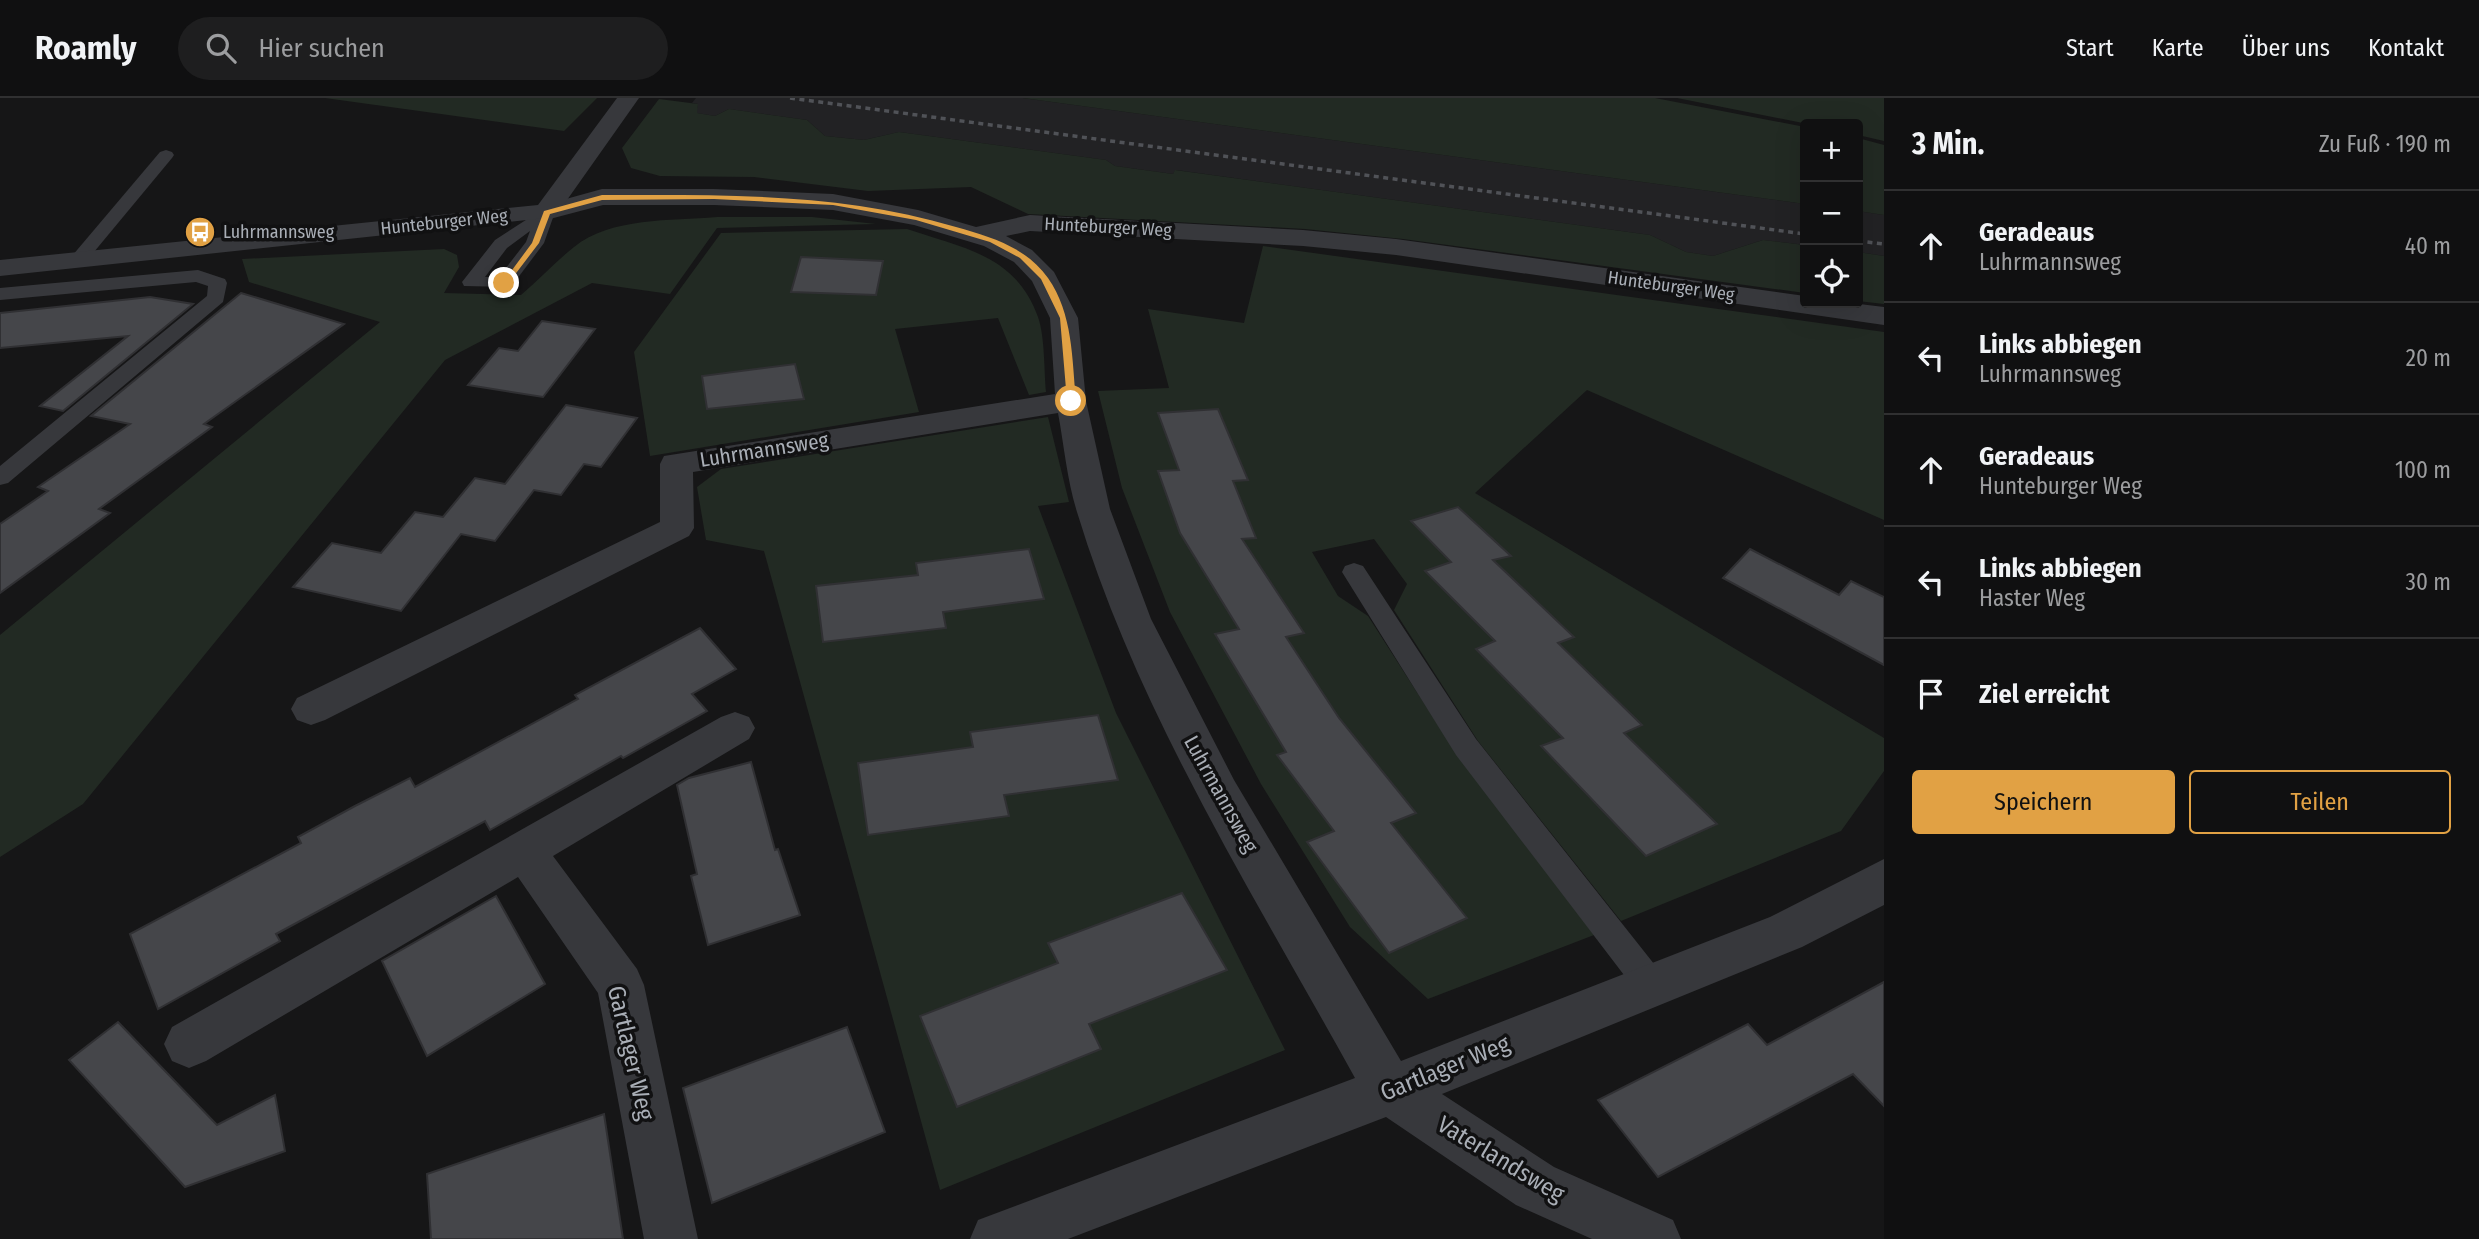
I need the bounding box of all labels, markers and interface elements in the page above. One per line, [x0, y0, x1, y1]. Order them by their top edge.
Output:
search box [178, 17, 668, 80]
text: Roamly [35, 28, 136, 68]
icon: search [202, 29, 240, 67]
text: Hier suchen [258, 33, 385, 64]
text: Start [2066, 34, 2114, 62]
text: Karte [2152, 34, 2204, 62]
text: Über uns [2242, 34, 2330, 62]
text: Kontakt [2368, 34, 2444, 62]
map controls [1800, 119, 1863, 308]
button: + [1800, 119, 1863, 182]
text: 3 Min. [1912, 126, 1984, 162]
text: Zu Fuß · 190 m [2319, 130, 2451, 158]
button: − [1800, 182, 1863, 245]
street label: Hunteburger Weg [379, 204, 509, 240]
street label: Hunteburger Weg [1044, 213, 1173, 241]
bus stop icon: Luhrmannsweg [183, 215, 217, 249]
text: Geradeaus [1979, 217, 2094, 248]
place label: Luhrmannsweg [223, 221, 335, 243]
icon: ahead [1912, 227, 1950, 265]
text: 40 m [2405, 232, 2451, 260]
button: locate [1800, 245, 1863, 308]
text: Luhrmannsweg [1979, 248, 2121, 276]
street label: Hunteburger Weg [1606, 266, 1736, 306]
route end [488, 267, 519, 298]
text: Links abbiegen [1979, 329, 2142, 360]
icon: left [1912, 339, 1950, 377]
text: 20 m [2406, 344, 2451, 372]
text: Luhrmannsweg [1979, 360, 2121, 388]
route start [1055, 385, 1086, 416]
street label: Luhrmannsweg [698, 427, 830, 473]
text: Geradeaus [1979, 441, 2094, 472]
icon: ahead [1912, 451, 1950, 489]
text: 100 m [2395, 456, 2451, 484]
text: Hunteburger Weg [1979, 472, 2142, 500]
text: Links abbiegen [1979, 553, 2142, 584]
icon: left [1912, 563, 1950, 601]
text: 30 m [2406, 568, 2451, 596]
text: Haster Weg [1979, 584, 2085, 612]
icon: arrive [1912, 675, 1950, 713]
text: Ziel erreicht [1979, 679, 2110, 710]
street label: Luhrmannsweg [1178, 731, 1264, 857]
button: Speichern [1912, 770, 2175, 834]
button: Teilen [2189, 770, 2451, 834]
street label: Gartlager Weg [602, 983, 660, 1124]
street label: Gartlager Weg [1376, 1029, 1514, 1107]
street label: Vaterlandsweg [1432, 1110, 1570, 1208]

